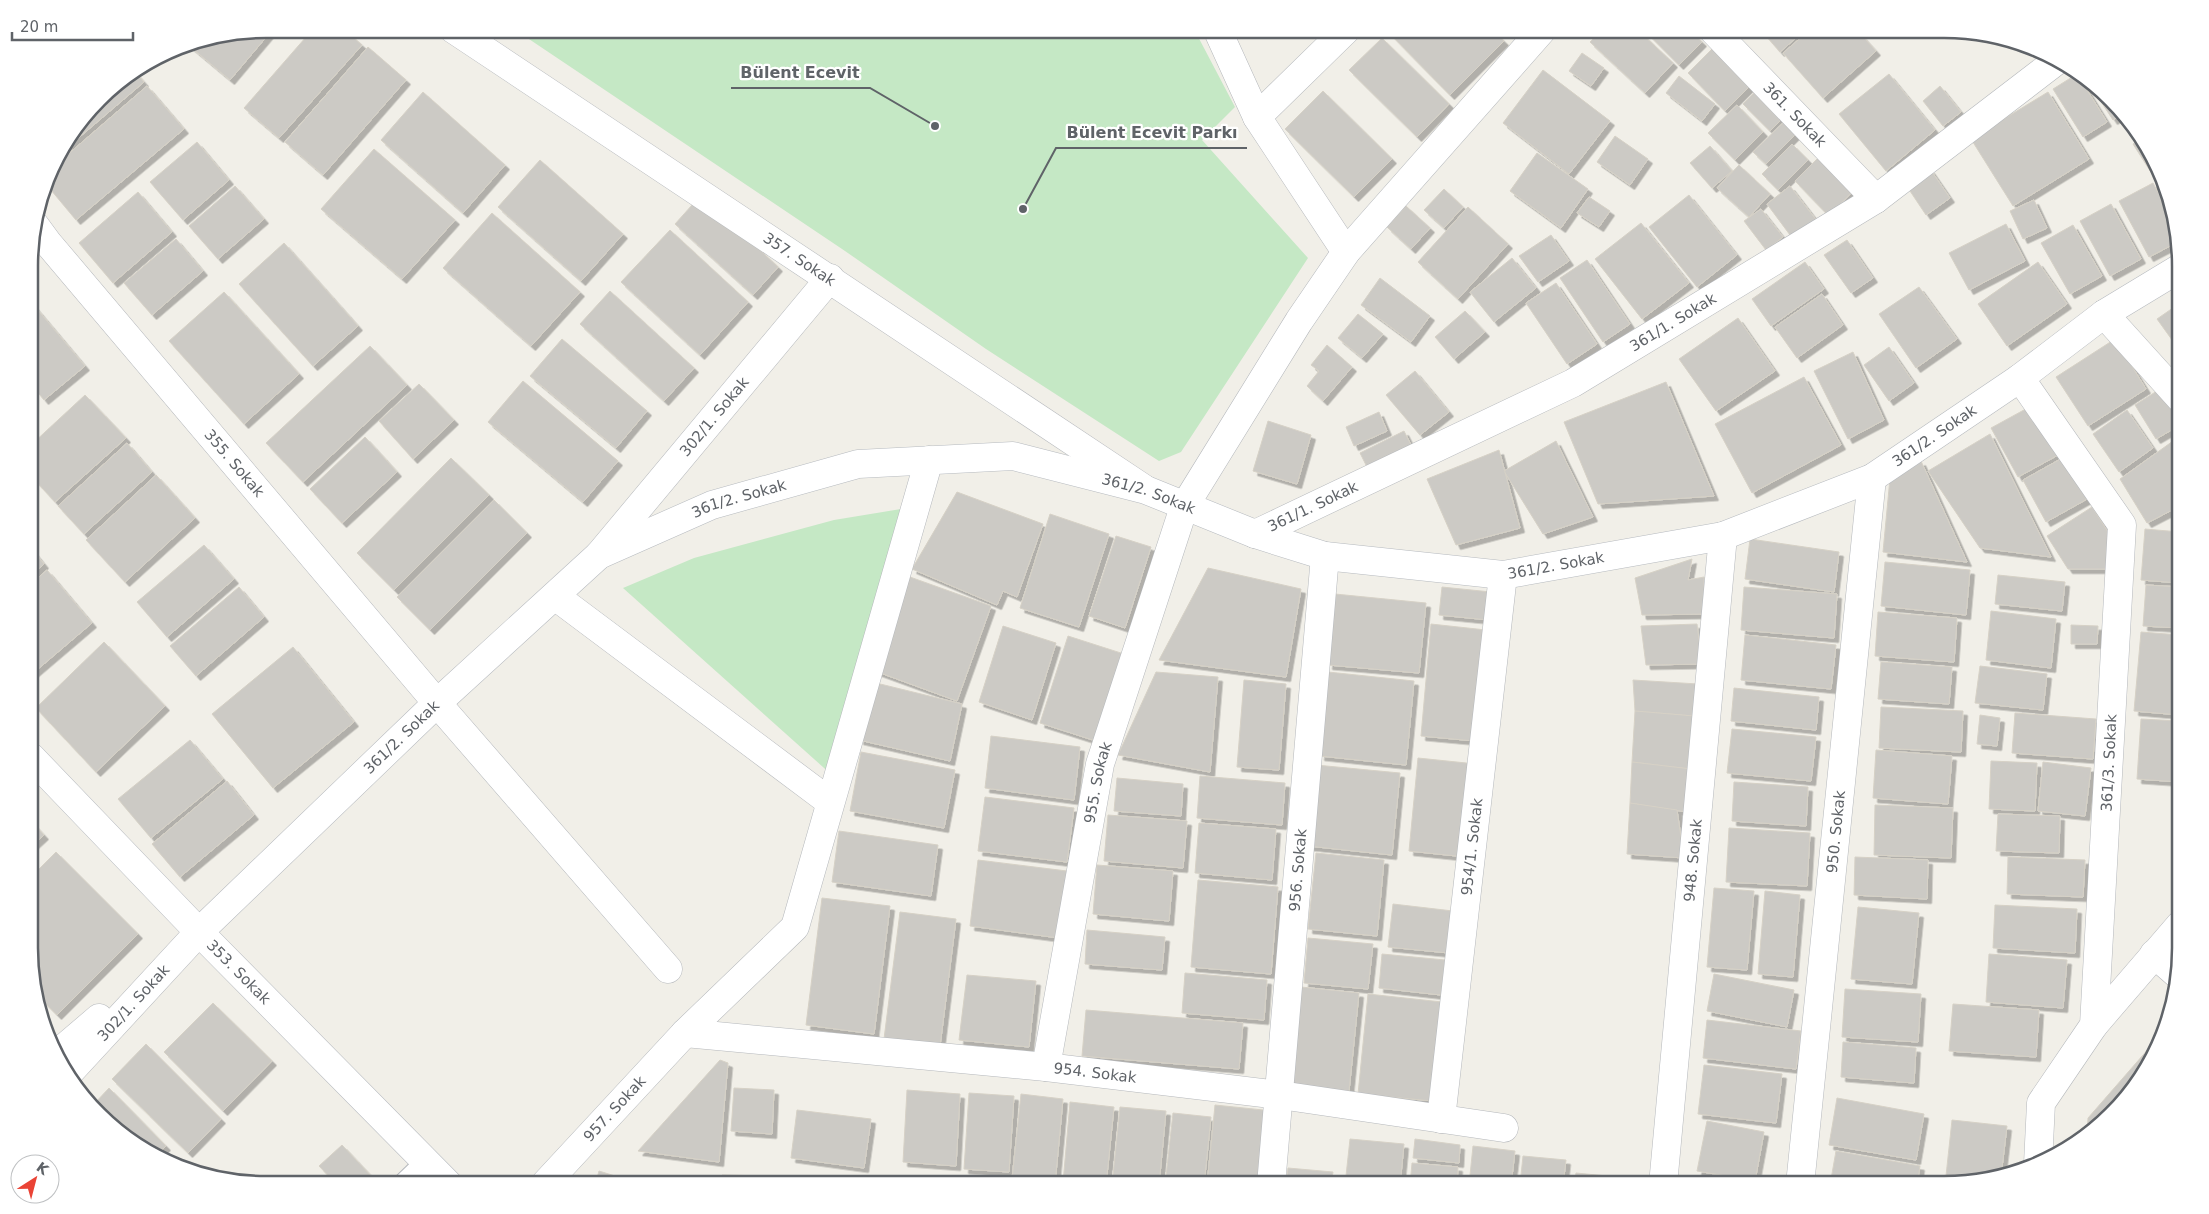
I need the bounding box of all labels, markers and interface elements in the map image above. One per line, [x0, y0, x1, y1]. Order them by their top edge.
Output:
scale bar [12, 10, 134, 42]
text: 20 m [20, 18, 58, 36]
callout: Bülent Ecevit [731, 57, 870, 88]
text: Bülent Ecevit [740, 63, 860, 82]
street label: 361. Sokak [1759, 78, 1830, 151]
callout: Bülent Ecevit Parkı [1056, 117, 1247, 148]
text: Bülent Ecevit Parkı [1066, 123, 1238, 142]
street label: 357. Sokak [760, 229, 839, 290]
street label: 361/1. Sokak [1626, 289, 1720, 355]
street label: 302/1. Sokak [676, 373, 753, 460]
street label: 361/2. Sokak [1889, 401, 1980, 471]
street label: 355. Sokak [200, 426, 268, 501]
street label: 361/2. Sokak [1100, 470, 1198, 518]
street label: 361/2. Sokak [689, 476, 789, 522]
street label: 361/1. Sokak [1265, 477, 1361, 536]
street label: 361/2. Sokak [1506, 548, 1606, 583]
street label: 361/2. Sokak [360, 697, 443, 778]
street label: 361/3. Sokak [2097, 713, 2121, 812]
street label: 955. Sokak [1081, 739, 1116, 825]
street label: 950. Sokak [1823, 789, 1849, 874]
street label: 954/1. Sokak [1458, 797, 1487, 896]
street label: 948. Sokak [1680, 818, 1706, 903]
street label: 956. Sokak [1286, 828, 1311, 912]
street label: 353. Sokak [203, 936, 275, 1008]
street label: 302/1. Sokak [94, 961, 173, 1045]
street label: 954. Sokak [1053, 1059, 1138, 1087]
street label: 957. Sokak [580, 1072, 650, 1145]
north arrow [10, 1154, 60, 1204]
text: K [34, 1159, 53, 1179]

